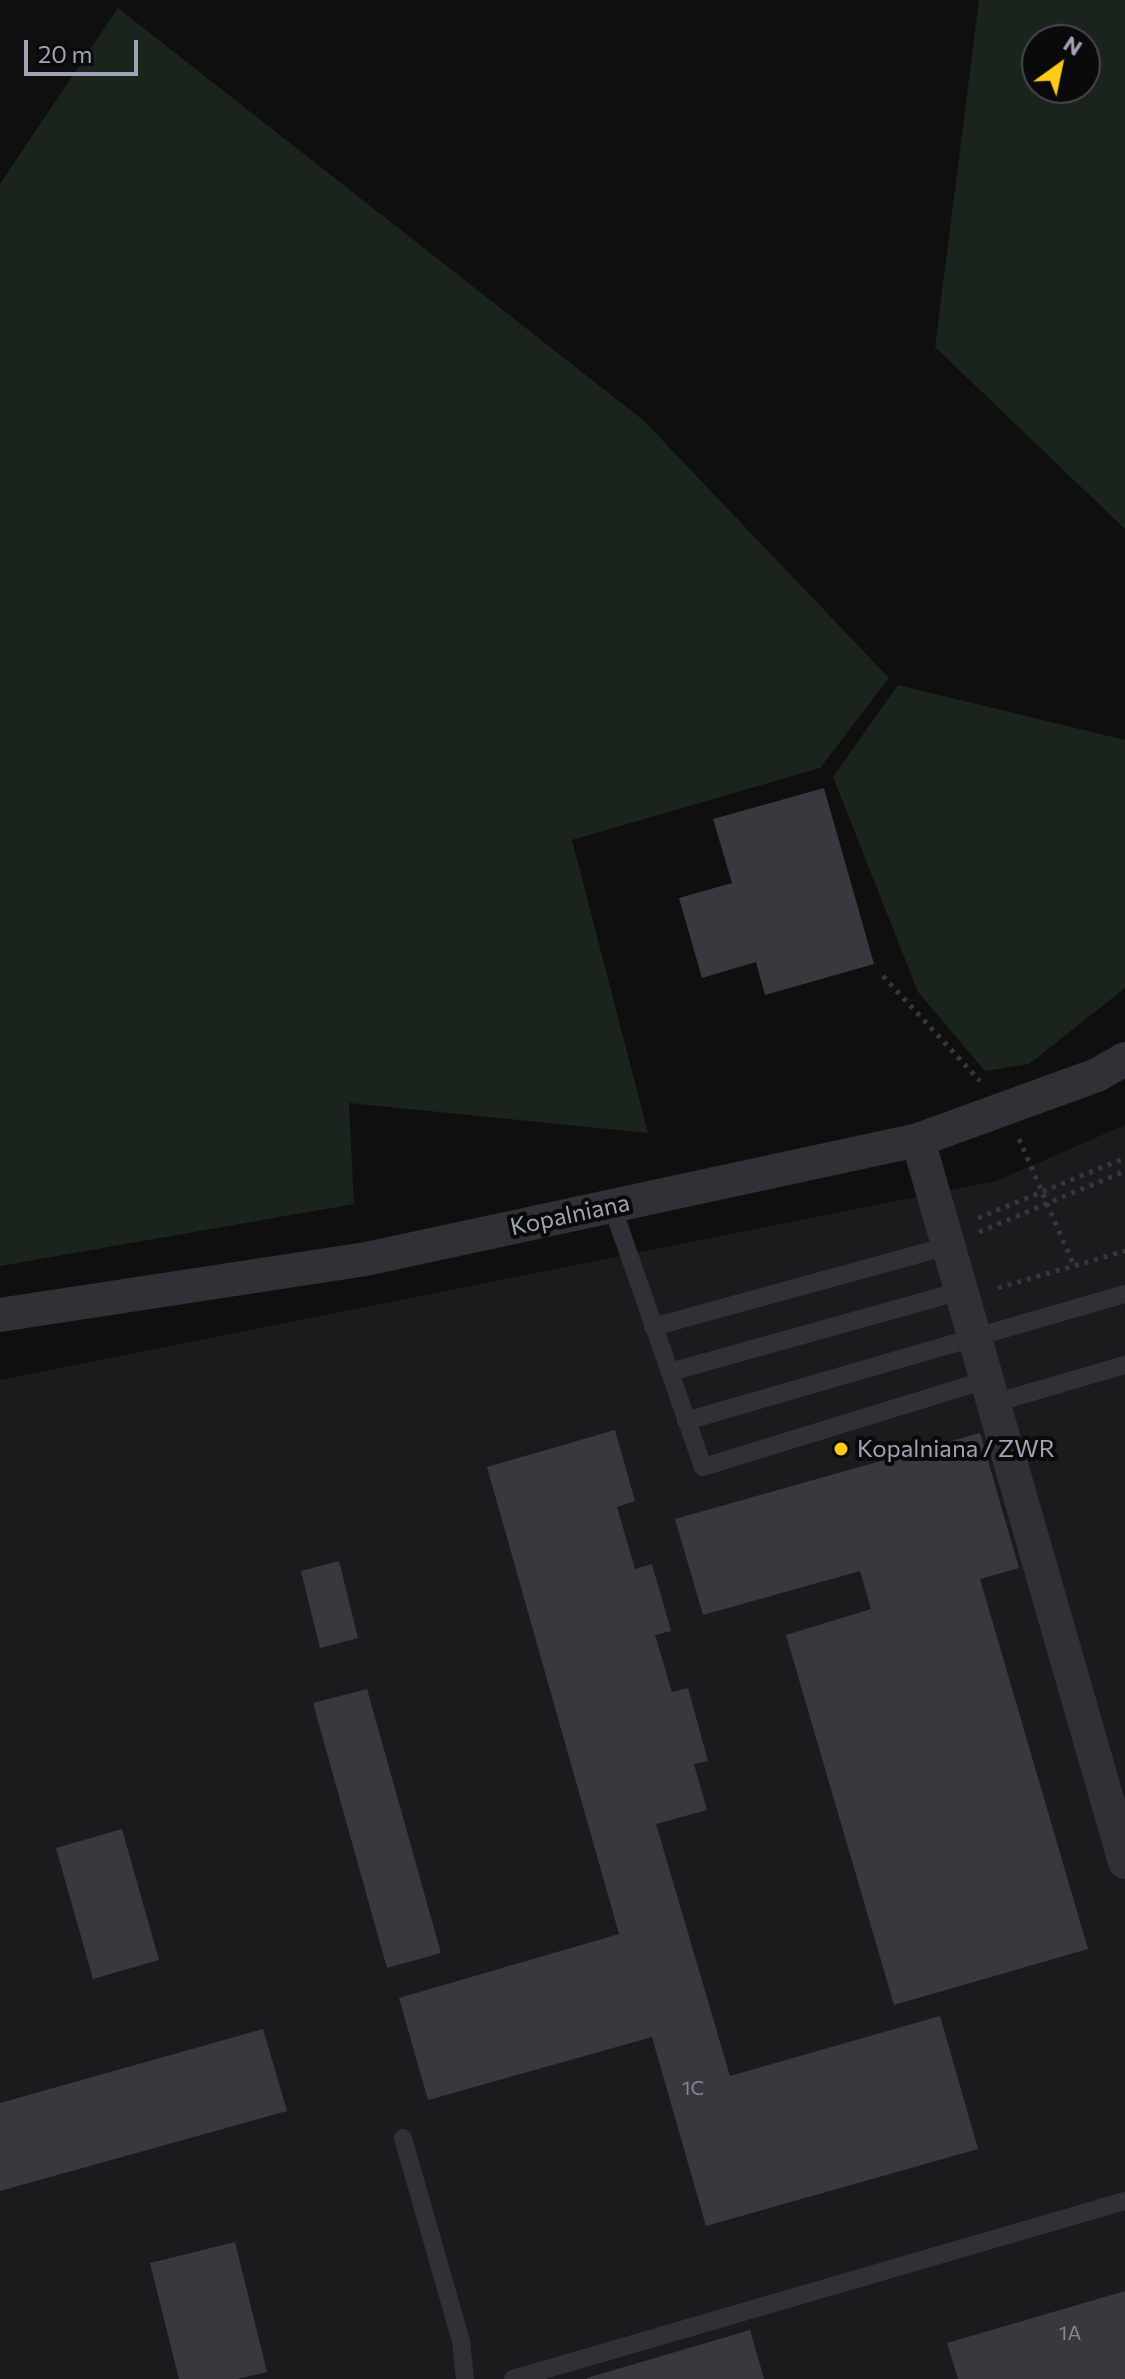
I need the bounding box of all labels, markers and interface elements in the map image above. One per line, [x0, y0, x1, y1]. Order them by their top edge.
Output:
scale bar [28, 24, 142, 74]
north arrow [1021, 24, 1101, 104]
text: N [1059, 29, 1088, 61]
text: 20 m [38, 39, 92, 68]
street label: Kopalniana [508, 1188, 632, 1242]
place label: Kopalniana / ZWR [857, 1435, 1055, 1463]
marker: Kopalniana / ZWR [832, 1440, 850, 1458]
house number: 1C [682, 2076, 704, 2100]
house number: 1A [1059, 2321, 1081, 2345]

